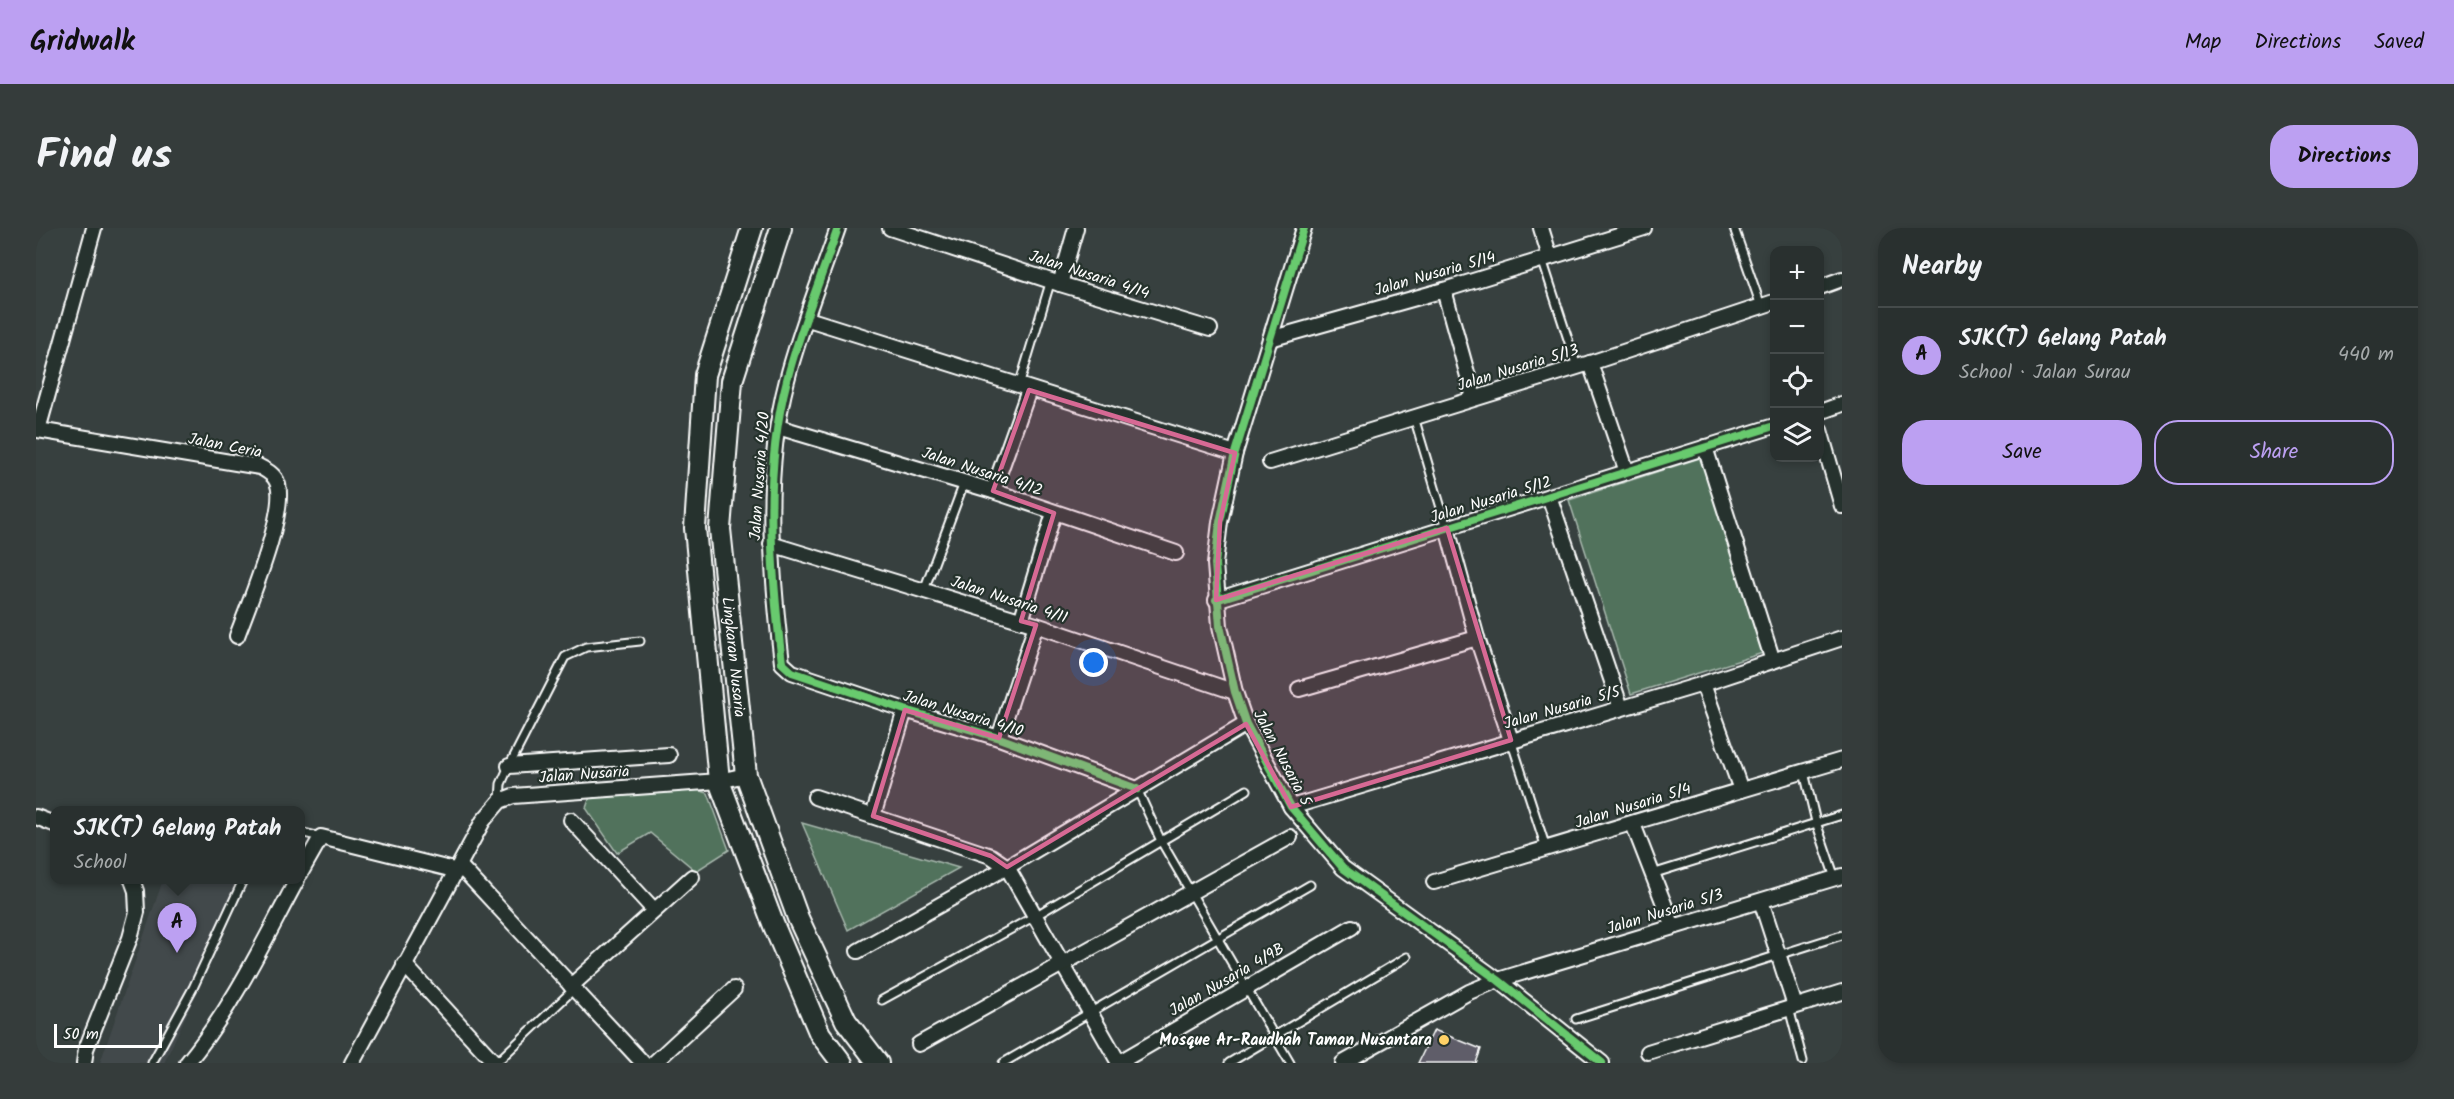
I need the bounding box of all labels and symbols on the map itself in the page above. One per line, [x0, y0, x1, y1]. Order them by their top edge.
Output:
street label: Jalan Nusaria 4/14 [1025, 244, 1153, 306]
street label: Jalan Nusaria 5/14 [1371, 245, 1499, 303]
street label: Jalan Nusaria 5/13 [1454, 338, 1582, 398]
street label: Jalan Nusaria 4/20 [743, 411, 777, 541]
street label: Jalan Ceria [186, 427, 264, 465]
street label: Jalan Nusaria 4/12 [918, 441, 1046, 503]
street label: Jalan Nusaria 5/12 [1427, 470, 1555, 530]
street label: Jalan Nusaria 4/11 [947, 569, 1071, 631]
street label: Lingkaran Nusaria [715, 596, 752, 719]
your location [1079, 648, 1108, 677]
street label: Jalan Nusaria 5/5 [1501, 679, 1625, 737]
street label: Jalan Nusaria 4/10 [900, 684, 1026, 744]
street label: Jalan Nusaria 5 [1246, 705, 1319, 812]
street label: Jalan Nusaria [538, 759, 630, 791]
street label: Jalan Nusaria 5/4 [1572, 776, 1694, 836]
street label: Jalan Nusaria 5/3 [1604, 882, 1726, 942]
pin: A [158, 904, 196, 953]
street label: Jalan Nusaria 4/9B [1165, 937, 1289, 1023]
scale bar [54, 1021, 162, 1048]
place label: Mosque Ar-Raudhah Taman Nusantara [1159, 1028, 1432, 1053]
marker: Mosque Ar-Raudhah Taman Nusantara [1437, 1033, 1451, 1047]

